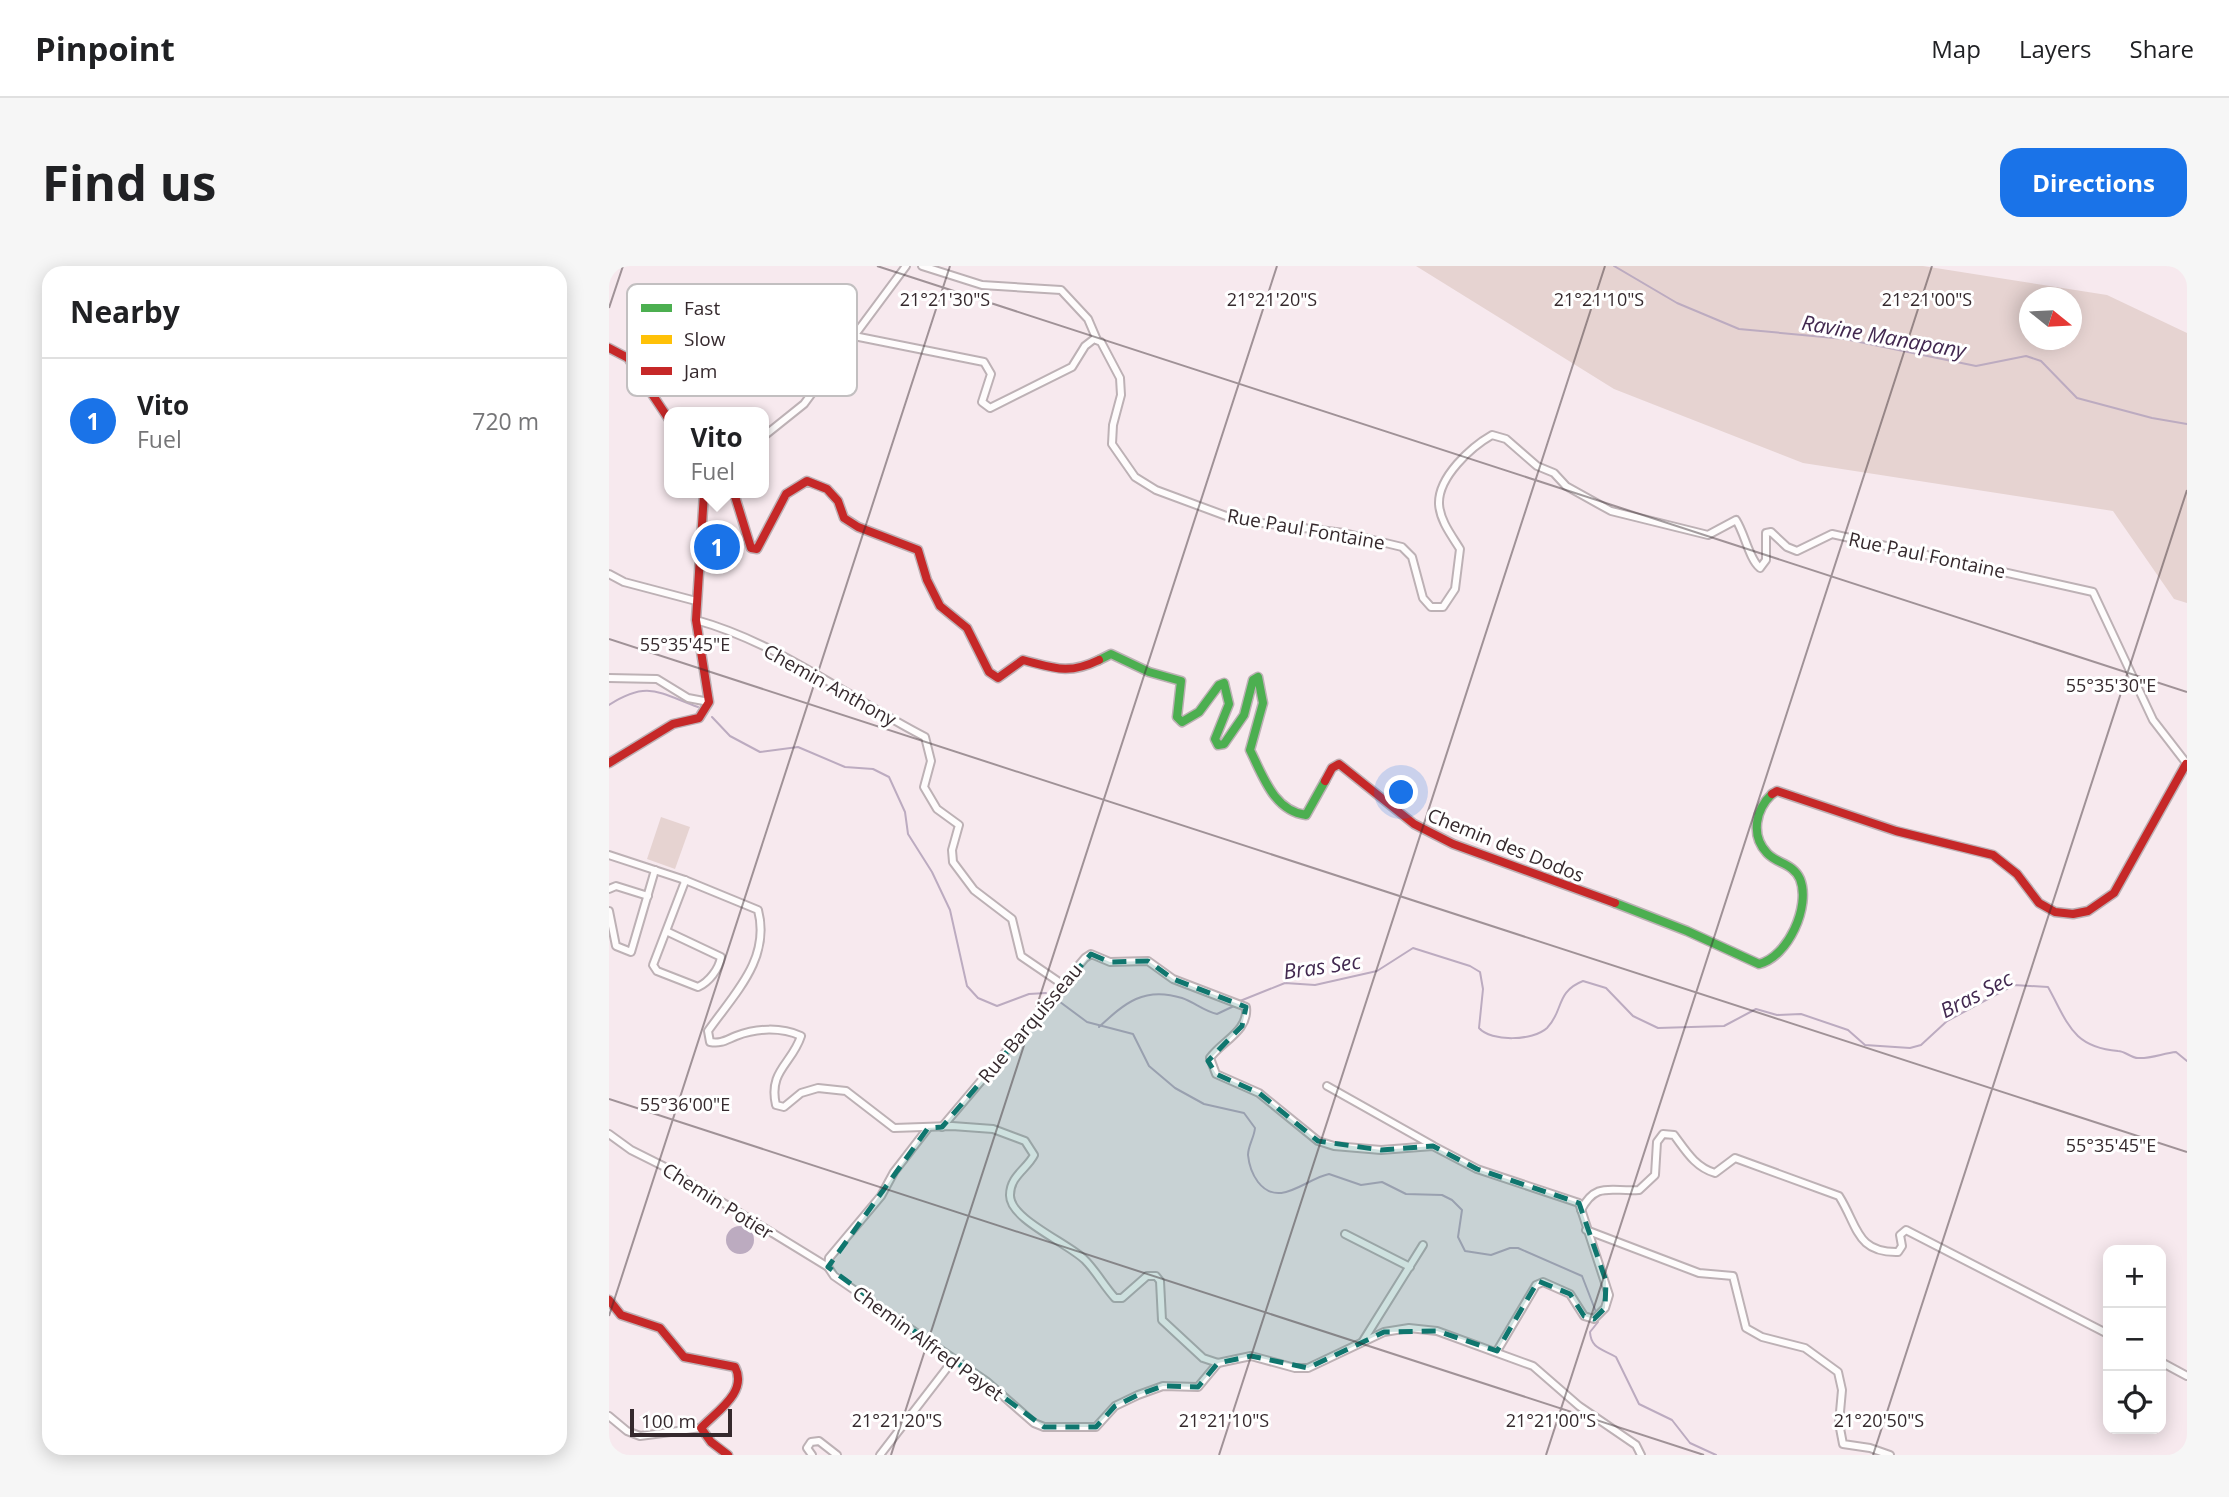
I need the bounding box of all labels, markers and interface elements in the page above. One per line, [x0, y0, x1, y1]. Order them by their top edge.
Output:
text: Pinpoint [35, 26, 175, 71]
text: Map [1931, 32, 1981, 65]
text: Layers [2019, 32, 2092, 65]
text: Share [2130, 32, 2194, 65]
button: Directions [2000, 148, 2187, 217]
text: Find us [42, 149, 216, 215]
legend [627, 284, 857, 396]
text: 21°21'30"S [900, 287, 990, 311]
text: 21°21'20"S [1227, 287, 1317, 311]
text: 21°21'10"S [1554, 287, 1644, 311]
text: 21°21'00"S [1882, 287, 1972, 311]
north arrow [2019, 287, 2082, 350]
text: Nearby [70, 291, 180, 332]
text: Fast [684, 295, 720, 321]
water label: Ravine Manapany [1800, 308, 1970, 364]
text: Slow [684, 326, 726, 352]
text: Jam [682, 358, 717, 384]
text: Vito [137, 387, 189, 423]
text: 1 [86, 405, 100, 437]
text: 720 m [472, 405, 539, 437]
popup [664, 407, 769, 498]
text: Vito [690, 419, 743, 455]
text: Fuel [137, 423, 182, 455]
text: Fuel [690, 455, 735, 487]
street label: Rue Paul Fontaine [1225, 502, 1387, 556]
pin: 1 [694, 521, 740, 573]
street label: Rue Paul Fontaine [1846, 526, 2008, 584]
text: 55°35'45"E [640, 632, 730, 656]
street label: Chemin Anthony [759, 638, 901, 732]
text: 55°35'30"E [2066, 673, 2156, 697]
your location [1384, 775, 1418, 809]
street label: Chemin des Dodos [1424, 802, 1588, 888]
water label: Bras Sec [1282, 947, 1363, 985]
street label: Rue Barquisseau [972, 958, 1088, 1088]
water label: Bras Sec [1935, 964, 2017, 1024]
text: 55°36'00"E [640, 1092, 730, 1116]
text: 55°35'45"E [2066, 1133, 2156, 1157]
street label: Chemin Potier [658, 1157, 779, 1246]
map controls [2103, 1245, 2166, 1434]
button: + [2103, 1245, 2166, 1308]
street label: Chemin Alfred Payet [847, 1279, 1009, 1407]
button: − [2103, 1308, 2166, 1371]
button: locate [2103, 1371, 2166, 1434]
scale bar [630, 1406, 731, 1438]
text: 100 m [641, 1408, 696, 1434]
text: 21°21'20"S [852, 1408, 942, 1432]
text: 21°21'10"S [1179, 1408, 1269, 1432]
text: 21°21'00"S [1506, 1408, 1596, 1432]
text: 21°20'50"S [1834, 1408, 1924, 1432]

